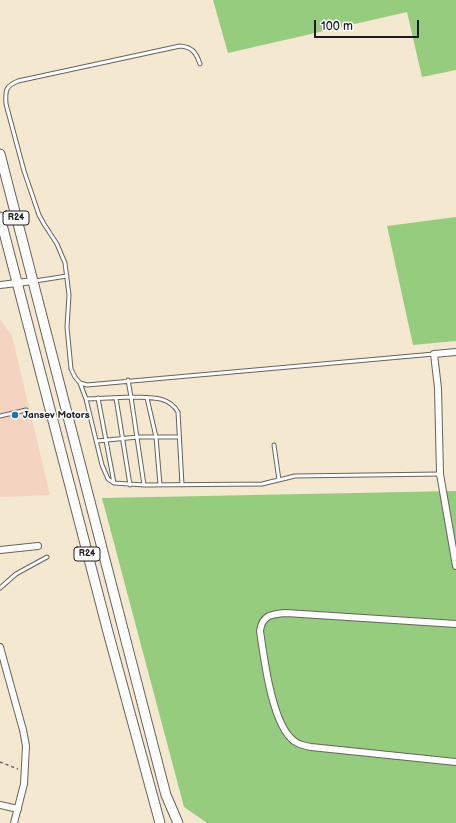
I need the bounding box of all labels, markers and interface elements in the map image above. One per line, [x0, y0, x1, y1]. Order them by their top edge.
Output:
scale bar [316, 12, 421, 38]
text: 100 m [321, 19, 353, 34]
road number: R24 [3, 211, 29, 225]
place label: Jansev Motors [23, 409, 90, 421]
marker: Jansev Motors [10, 410, 20, 420]
road number: R24 [74, 547, 100, 561]

